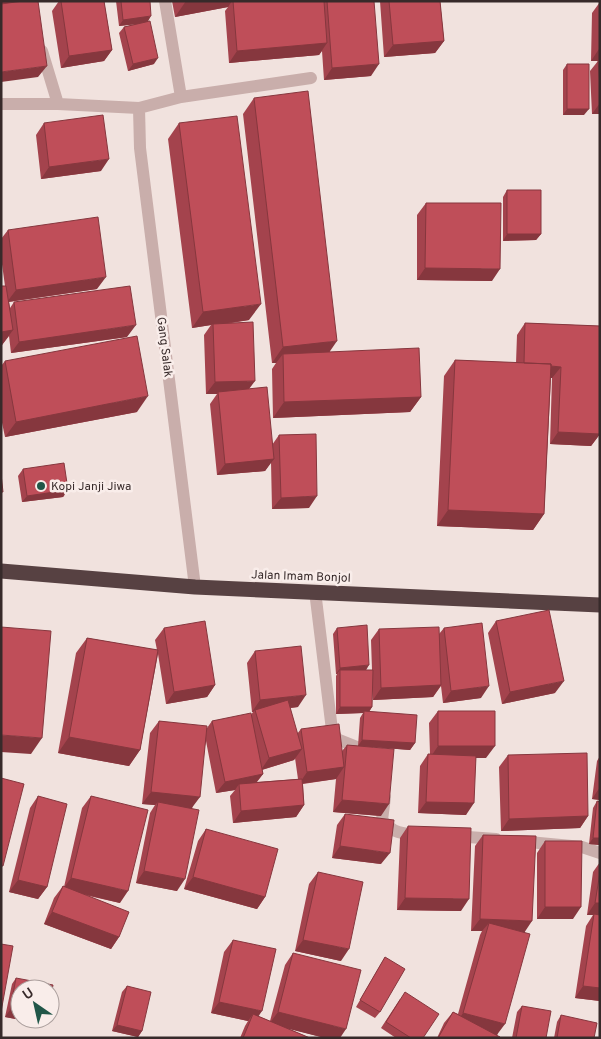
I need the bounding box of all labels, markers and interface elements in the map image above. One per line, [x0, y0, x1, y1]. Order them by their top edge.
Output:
street label: Gang Salak [152, 316, 176, 378]
place label: Kopi Janji Jiwa [51, 479, 131, 495]
marker: Kopi Janji Jiwa [35, 480, 47, 492]
street label: Jalan Imam Bonjol [251, 567, 351, 587]
north arrow [10, 979, 60, 1029]
text: U [20, 985, 37, 1004]

